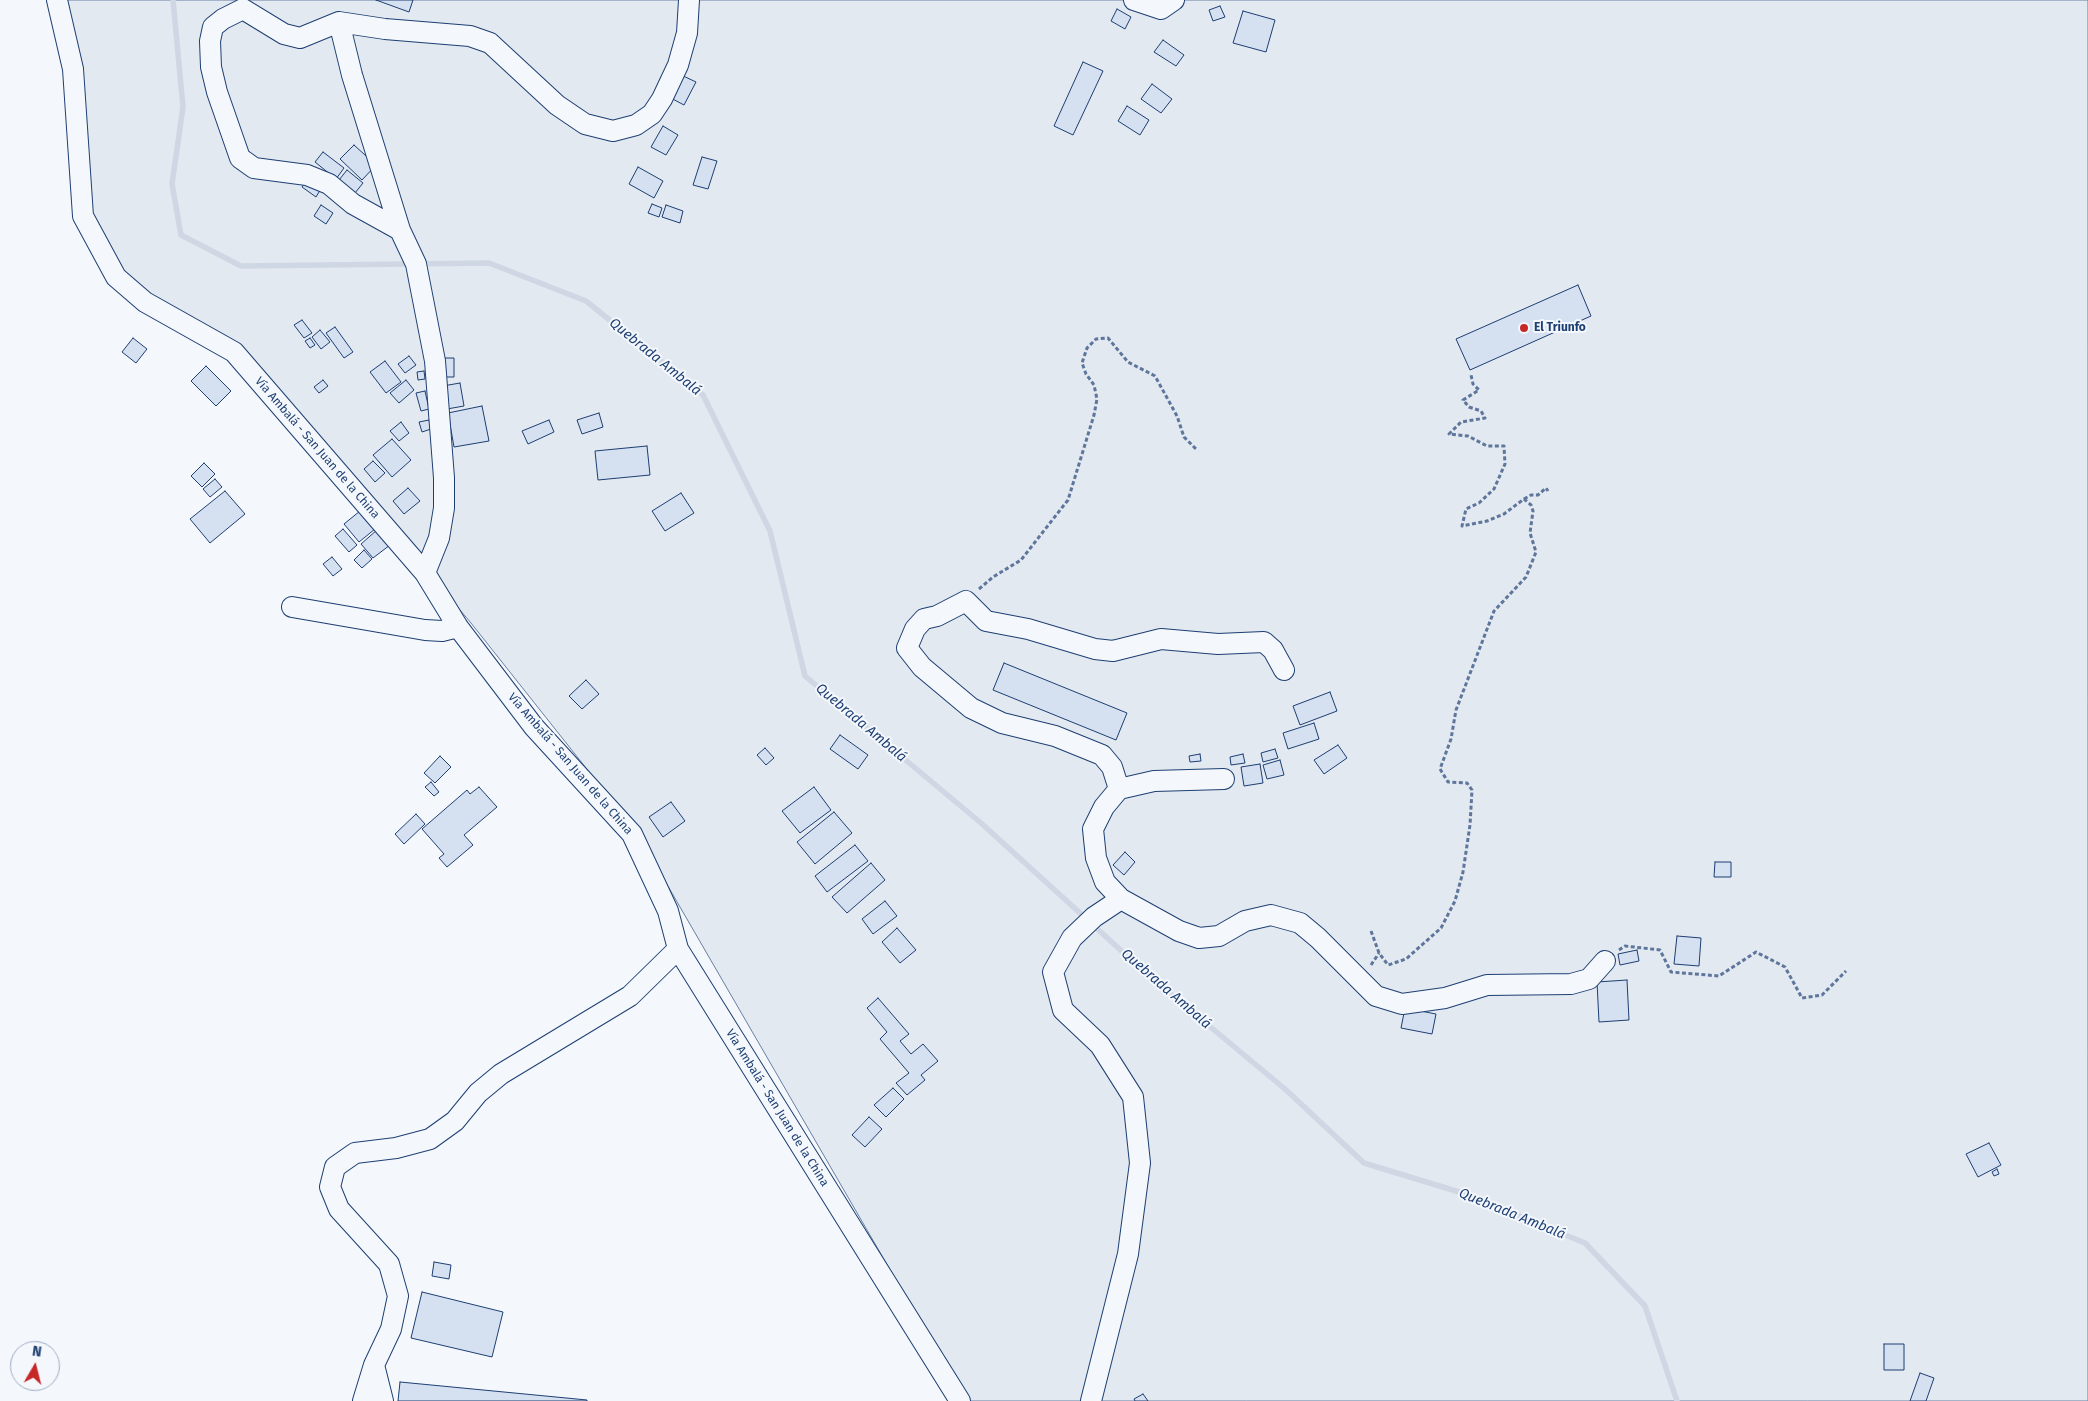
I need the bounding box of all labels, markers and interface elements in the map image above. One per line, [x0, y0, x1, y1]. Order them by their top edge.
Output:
water label: Quebrada Ambalá [606, 315, 704, 399]
place label: El Triunfo [1534, 321, 1586, 335]
marker: El Triunfo [1518, 322, 1530, 334]
street label: Vía Ambalá - San Juan de la China [252, 374, 382, 522]
water label: Quebrada Ambalá [812, 680, 910, 766]
street label: Vía Ambalá - San Juan de la China [505, 690, 635, 838]
water label: Quebrada Ambalá [1118, 945, 1214, 1033]
street label: Vía Ambalá - San Juan de la China [722, 1027, 832, 1189]
water label: Quebrada Ambalá [1456, 1185, 1568, 1243]
north arrow [10, 1341, 60, 1391]
text: N [31, 1343, 43, 1361]

